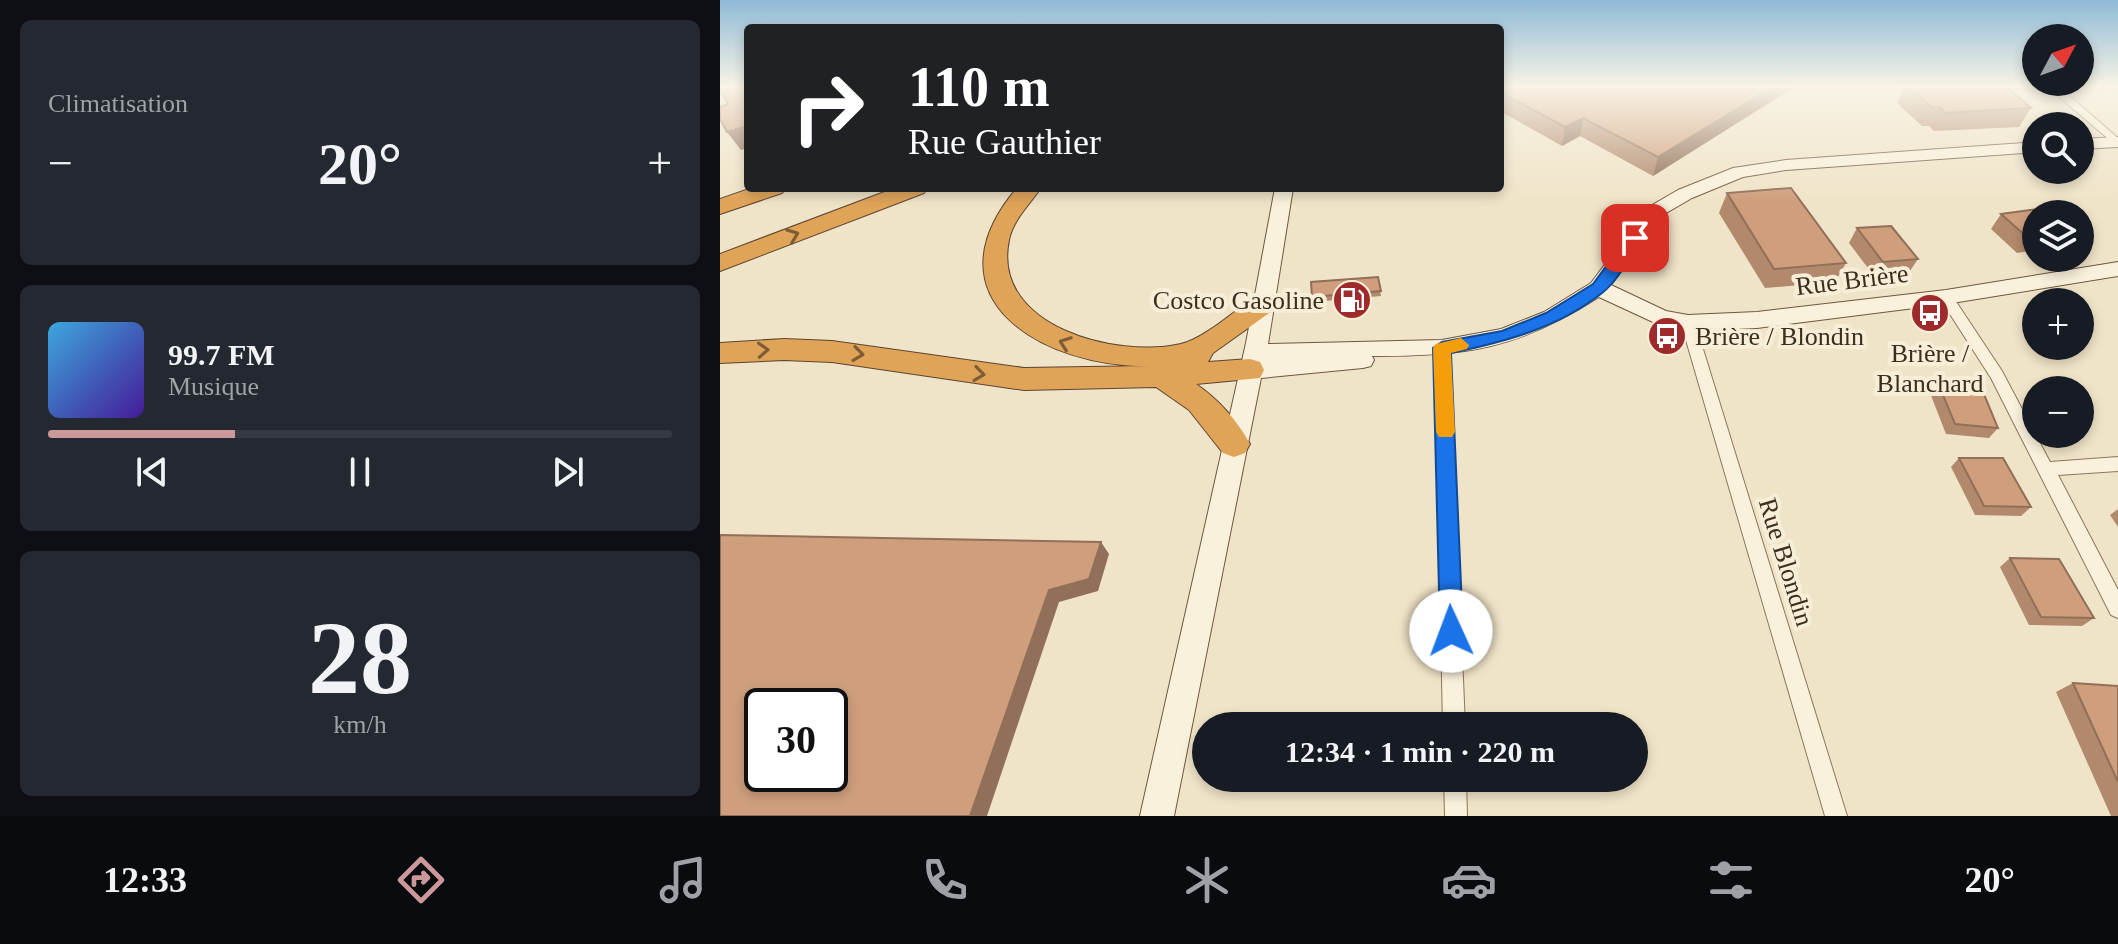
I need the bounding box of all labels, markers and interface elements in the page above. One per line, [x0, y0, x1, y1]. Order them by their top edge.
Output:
north arrow [2022, 24, 2094, 96]
map controls [2022, 24, 2094, 448]
icon: right [776, 56, 880, 160]
text: 110 m [908, 56, 1050, 118]
text: Climatisation [48, 89, 188, 118]
button: search [2022, 112, 2094, 184]
text: Rue Gauthier [908, 122, 1101, 162]
text: 20° [318, 131, 402, 197]
text: − [48, 139, 73, 188]
text: + [647, 139, 672, 188]
button: layers [2022, 200, 2094, 272]
pin [1601, 204, 1669, 272]
icon: arrive [1613, 216, 1657, 260]
one-way arrow [785, 228, 799, 245]
street label: Rue Brière [1794, 259, 1910, 301]
fuel station icon: Costco Gasoline [1331, 279, 1373, 321]
place label: Costco Gasoline [1153, 286, 1324, 315]
button: + [2022, 288, 2094, 360]
bus stop icon: Brière / Blanchard [1909, 292, 1951, 334]
bus stop icon: Brière / Blondin [1646, 315, 1688, 357]
place label: Brière / Blondin [1695, 322, 1864, 351]
one-way arrow [1059, 336, 1073, 353]
text: 99.7 FM [168, 338, 275, 371]
place label: Brière / Blanchard [1877, 339, 1983, 398]
one-way arrow [757, 342, 770, 359]
one-way arrow [851, 345, 865, 362]
one-way arrow [973, 365, 986, 382]
text: Musique [168, 372, 259, 401]
button: − [2022, 376, 2094, 448]
icon: previous [130, 450, 174, 494]
icon: pause [338, 450, 382, 494]
icon: next [546, 450, 590, 494]
street label: Rue Blondin [1753, 495, 1819, 629]
position arrow [1409, 589, 1493, 673]
text: 28 [308, 600, 412, 715]
speed limit sign: 30 [744, 688, 848, 792]
text: km/h [333, 710, 387, 739]
text: 12:34 · 1 min · 220 m [1285, 735, 1555, 768]
icon: directions [393, 852, 449, 908]
icon: music [655, 852, 711, 908]
icon: phone [917, 852, 973, 908]
icon: climate [1179, 852, 1235, 908]
icon: car [1441, 852, 1497, 908]
icon: filters [1703, 852, 1759, 908]
text: 12:33 [103, 860, 187, 900]
text: 20° [1965, 860, 2015, 900]

